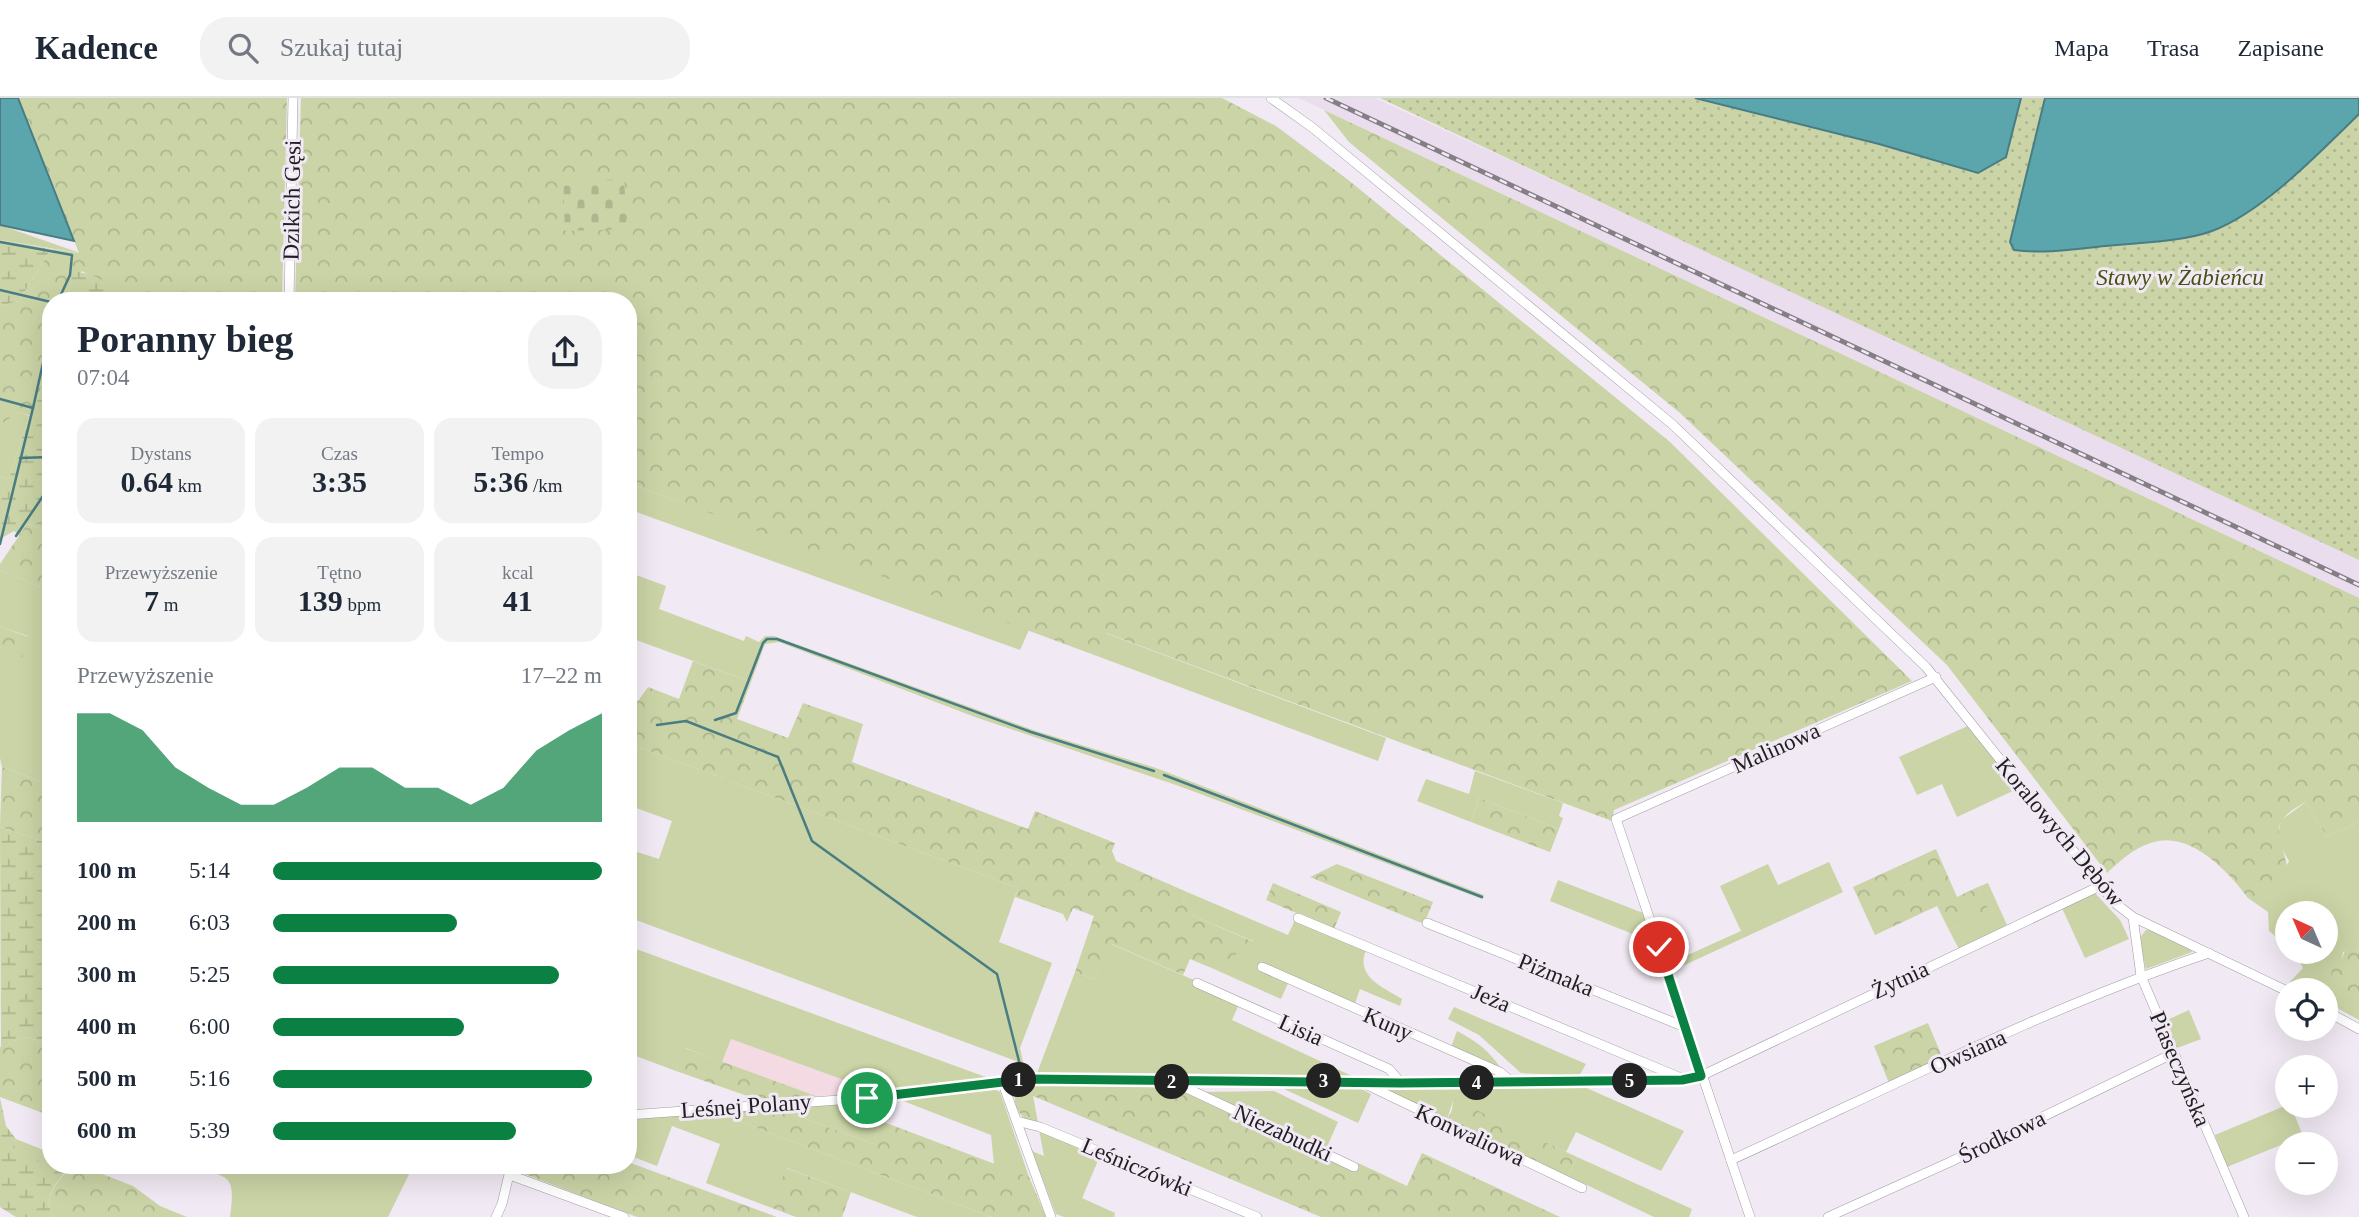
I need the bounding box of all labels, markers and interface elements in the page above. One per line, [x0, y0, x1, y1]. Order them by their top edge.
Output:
search box [200, 17, 690, 80]
icon: search [224, 29, 262, 67]
text: Kadence [35, 30, 158, 66]
text: Szukaj tutaj [280, 33, 403, 62]
text: Mapa [2054, 35, 2109, 61]
text: Trasa [2147, 35, 2199, 61]
text: Zapisane [2237, 35, 2324, 61]
street label: Dzikich Gęsi [278, 139, 306, 261]
park label: Stawy w Żabieńcu [2096, 265, 2264, 290]
button: share [528, 315, 602, 389]
text: Poranny bieg [77, 318, 293, 360]
text: 07:04 [77, 365, 129, 390]
text: Dystans [131, 443, 192, 464]
text: Czas [321, 443, 358, 464]
text: Tempo [492, 443, 544, 464]
text: 0.64 [120, 465, 173, 498]
text: 3:35 [312, 465, 367, 498]
text: 5:36 [473, 465, 528, 498]
text: km [173, 475, 202, 496]
text: /km [528, 475, 562, 496]
text: Przewyższenie [105, 562, 218, 583]
text: Tętno [317, 562, 362, 583]
text: kcal [502, 562, 534, 583]
text: 7 [144, 584, 159, 617]
text: 139 [298, 584, 343, 617]
text: 41 [503, 584, 533, 617]
text: m [159, 594, 178, 615]
text: bpm [343, 594, 381, 615]
text: Przewyższenie [77, 663, 214, 688]
text: 17–22 m [521, 663, 602, 688]
street label: Malinowa [1728, 718, 1824, 778]
street label: Koralowych Dębów [1991, 753, 2130, 912]
text: 100 m [77, 858, 136, 883]
text: 5:14 [189, 858, 230, 883]
north arrow [2275, 901, 2338, 964]
map controls [2275, 901, 2338, 1195]
text: 200 m [77, 910, 136, 935]
text: 6:03 [189, 910, 230, 935]
pin [1629, 917, 1689, 977]
icon: check [1640, 928, 1678, 966]
street label: Piżmaka [1515, 949, 1597, 1001]
street label: Żytnia [1868, 956, 1932, 1004]
text: 300 m [77, 962, 136, 987]
text: 5:25 [189, 962, 230, 987]
button: locate [2275, 978, 2338, 1041]
street label: Jeża [1468, 979, 1514, 1017]
street label: Kuny [1360, 1002, 1417, 1046]
street label: Piaseczyńska [2145, 1008, 2215, 1130]
street label: Lisia [1275, 1009, 1327, 1051]
text: 400 m [77, 1014, 136, 1039]
text: 6:00 [189, 1014, 230, 1039]
street label: Owsiana [1926, 1024, 2010, 1080]
button: + [2275, 1055, 2338, 1118]
pin: 1 [1002, 1062, 1036, 1098]
pin: 3 [1306, 1063, 1342, 1098]
pin: 5 [1612, 1063, 1648, 1098]
pin: 2 [1154, 1065, 1190, 1100]
text: 500 m [77, 1066, 136, 1091]
text: 5:16 [189, 1066, 230, 1091]
pin: 4 [1460, 1066, 1494, 1100]
pin [837, 1068, 897, 1128]
text: 1 [1014, 1069, 1023, 1090]
text: 3 [1319, 1070, 1328, 1091]
text: 5 [1625, 1070, 1634, 1091]
text: 2 [1167, 1071, 1176, 1092]
text: 4 [1472, 1072, 1481, 1093]
icon: arrive [848, 1079, 886, 1117]
street label: Leśnej Polany [680, 1089, 813, 1123]
street label: Niezabudki [1230, 1099, 1336, 1167]
street label: Konwaliowa [1411, 1099, 1529, 1171]
street label: Środkowa [1954, 1104, 2049, 1169]
text: 600 m [77, 1118, 136, 1143]
text: 5:39 [189, 1118, 230, 1143]
button: − [2275, 1132, 2338, 1195]
street label: Leśniczówki [1078, 1133, 1196, 1201]

